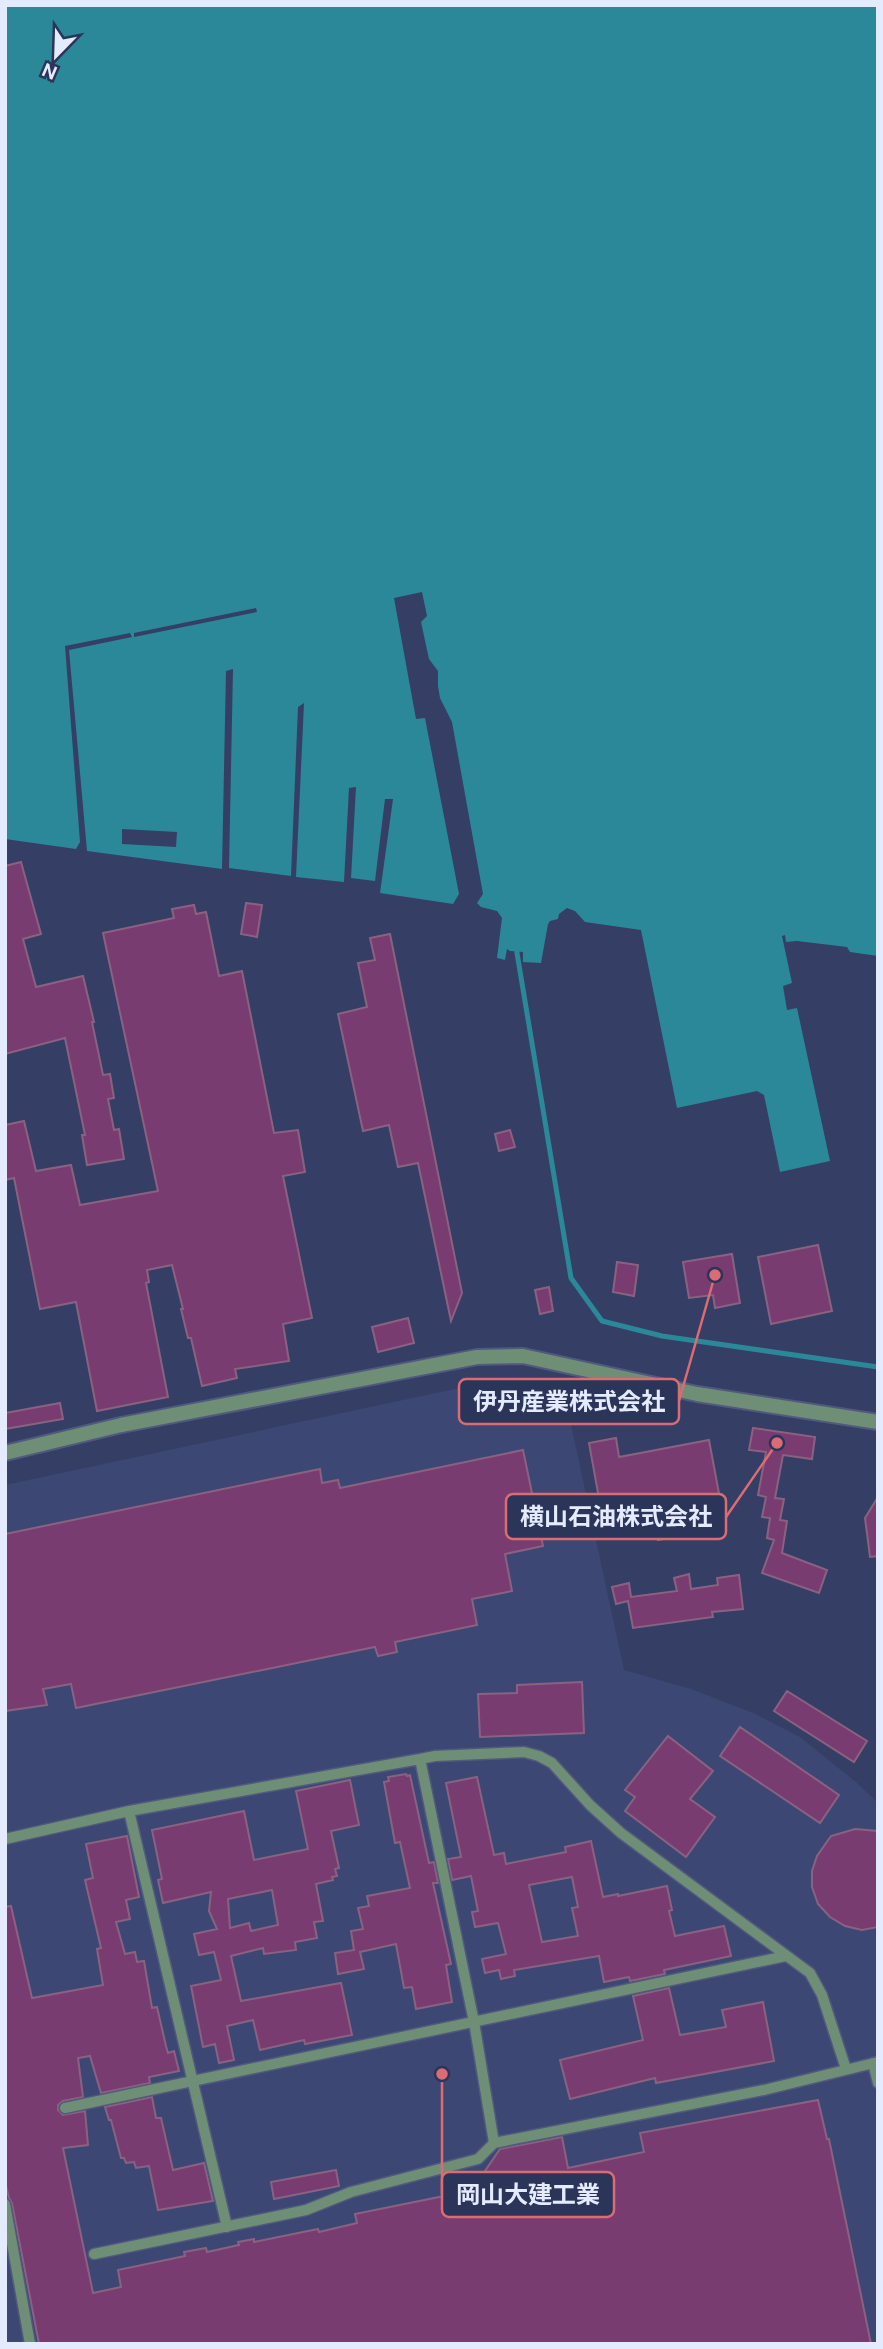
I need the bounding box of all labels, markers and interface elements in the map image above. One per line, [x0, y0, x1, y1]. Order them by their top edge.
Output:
north arrow [21, 21, 91, 91]
text: N [38, 57, 61, 85]
callout: 伊丹産業株式会社 [459, 1379, 679, 1424]
text: 伊丹産業株式会社 [473, 1386, 665, 1417]
callout: 横山石油株式会社 [506, 1494, 726, 1539]
text: 横山石油株式会社 [520, 1501, 712, 1532]
callout: 岡山大建工業 [442, 2172, 614, 2217]
text: 岡山大建工業 [456, 2179, 600, 2210]

